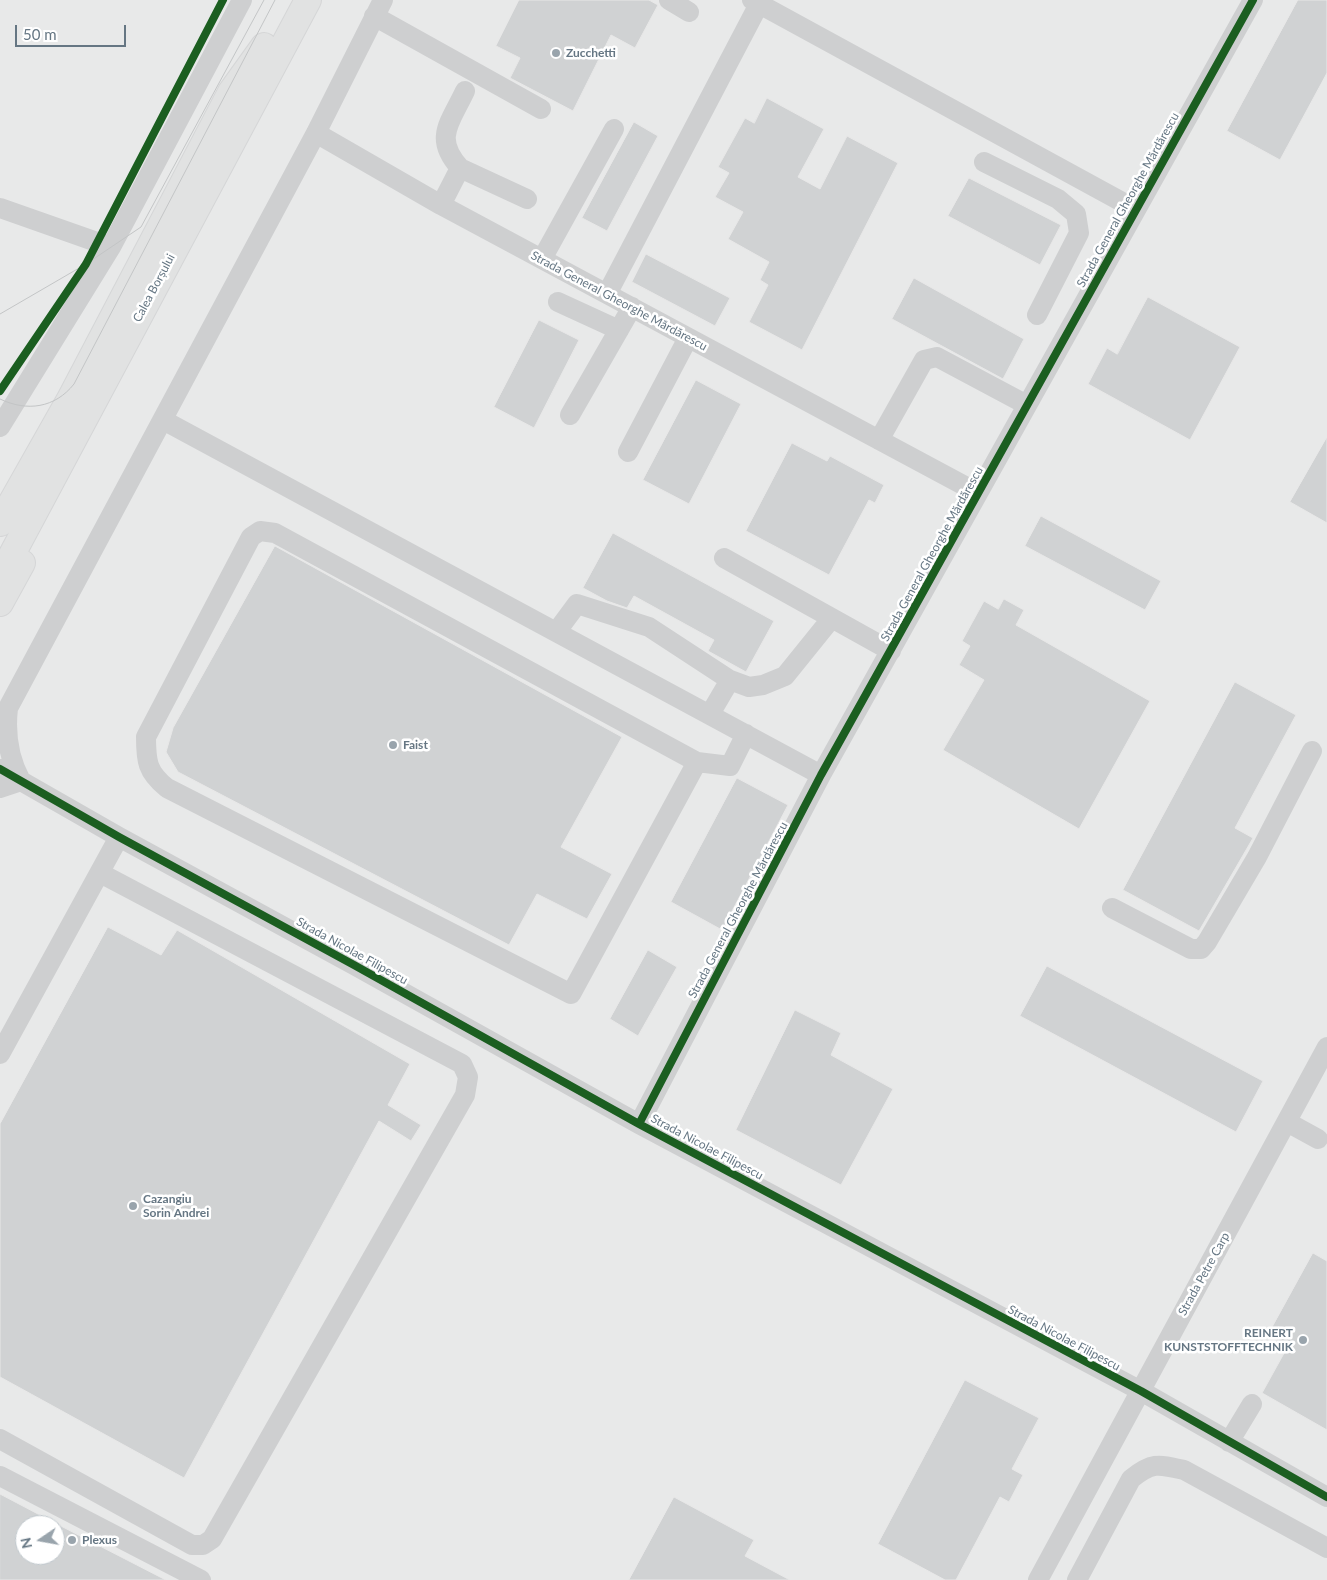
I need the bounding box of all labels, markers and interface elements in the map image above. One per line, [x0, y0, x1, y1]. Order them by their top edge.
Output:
scale bar [18, 15, 129, 47]
text: 50 m [23, 25, 57, 43]
place label: Zucchetti [566, 46, 616, 60]
marker: Zucchetti [550, 47, 562, 59]
street label: Strada General Gheorghe Mărdărescu [1074, 110, 1182, 290]
street label: Strada General Gheorghe Mărdărescu [528, 248, 710, 354]
street label: Calea Borșului [130, 251, 178, 325]
street label: Strada General Gheorghe Mărdărescu [878, 464, 986, 644]
place label: Faist [403, 738, 428, 752]
marker: Faist [387, 739, 399, 751]
street label: Strada General Gheorghe Mărdărescu [685, 819, 791, 1001]
street label: Strada Nicolae Filipescu [294, 914, 410, 988]
street label: Strada Nicolae Filipescu [648, 1111, 766, 1183]
place label: Cazangiu Sorin Andrei [143, 1192, 209, 1220]
marker: Cazangiu Sorin Andrei [127, 1200, 139, 1212]
street label: Strada Petre Carp [1175, 1230, 1233, 1318]
street label: Strada Nicolae Filipescu [1005, 1302, 1123, 1374]
place label: REINERT KUNSTSTOFFTECHNIK [1164, 1326, 1293, 1354]
marker: REINERT KUNSTSTOFFTECHNIK [1297, 1334, 1309, 1346]
north arrow [15, 1515, 65, 1565]
place label: Plexus [82, 1533, 117, 1547]
marker: Plexus [66, 1534, 78, 1546]
text: N [16, 1536, 35, 1550]

